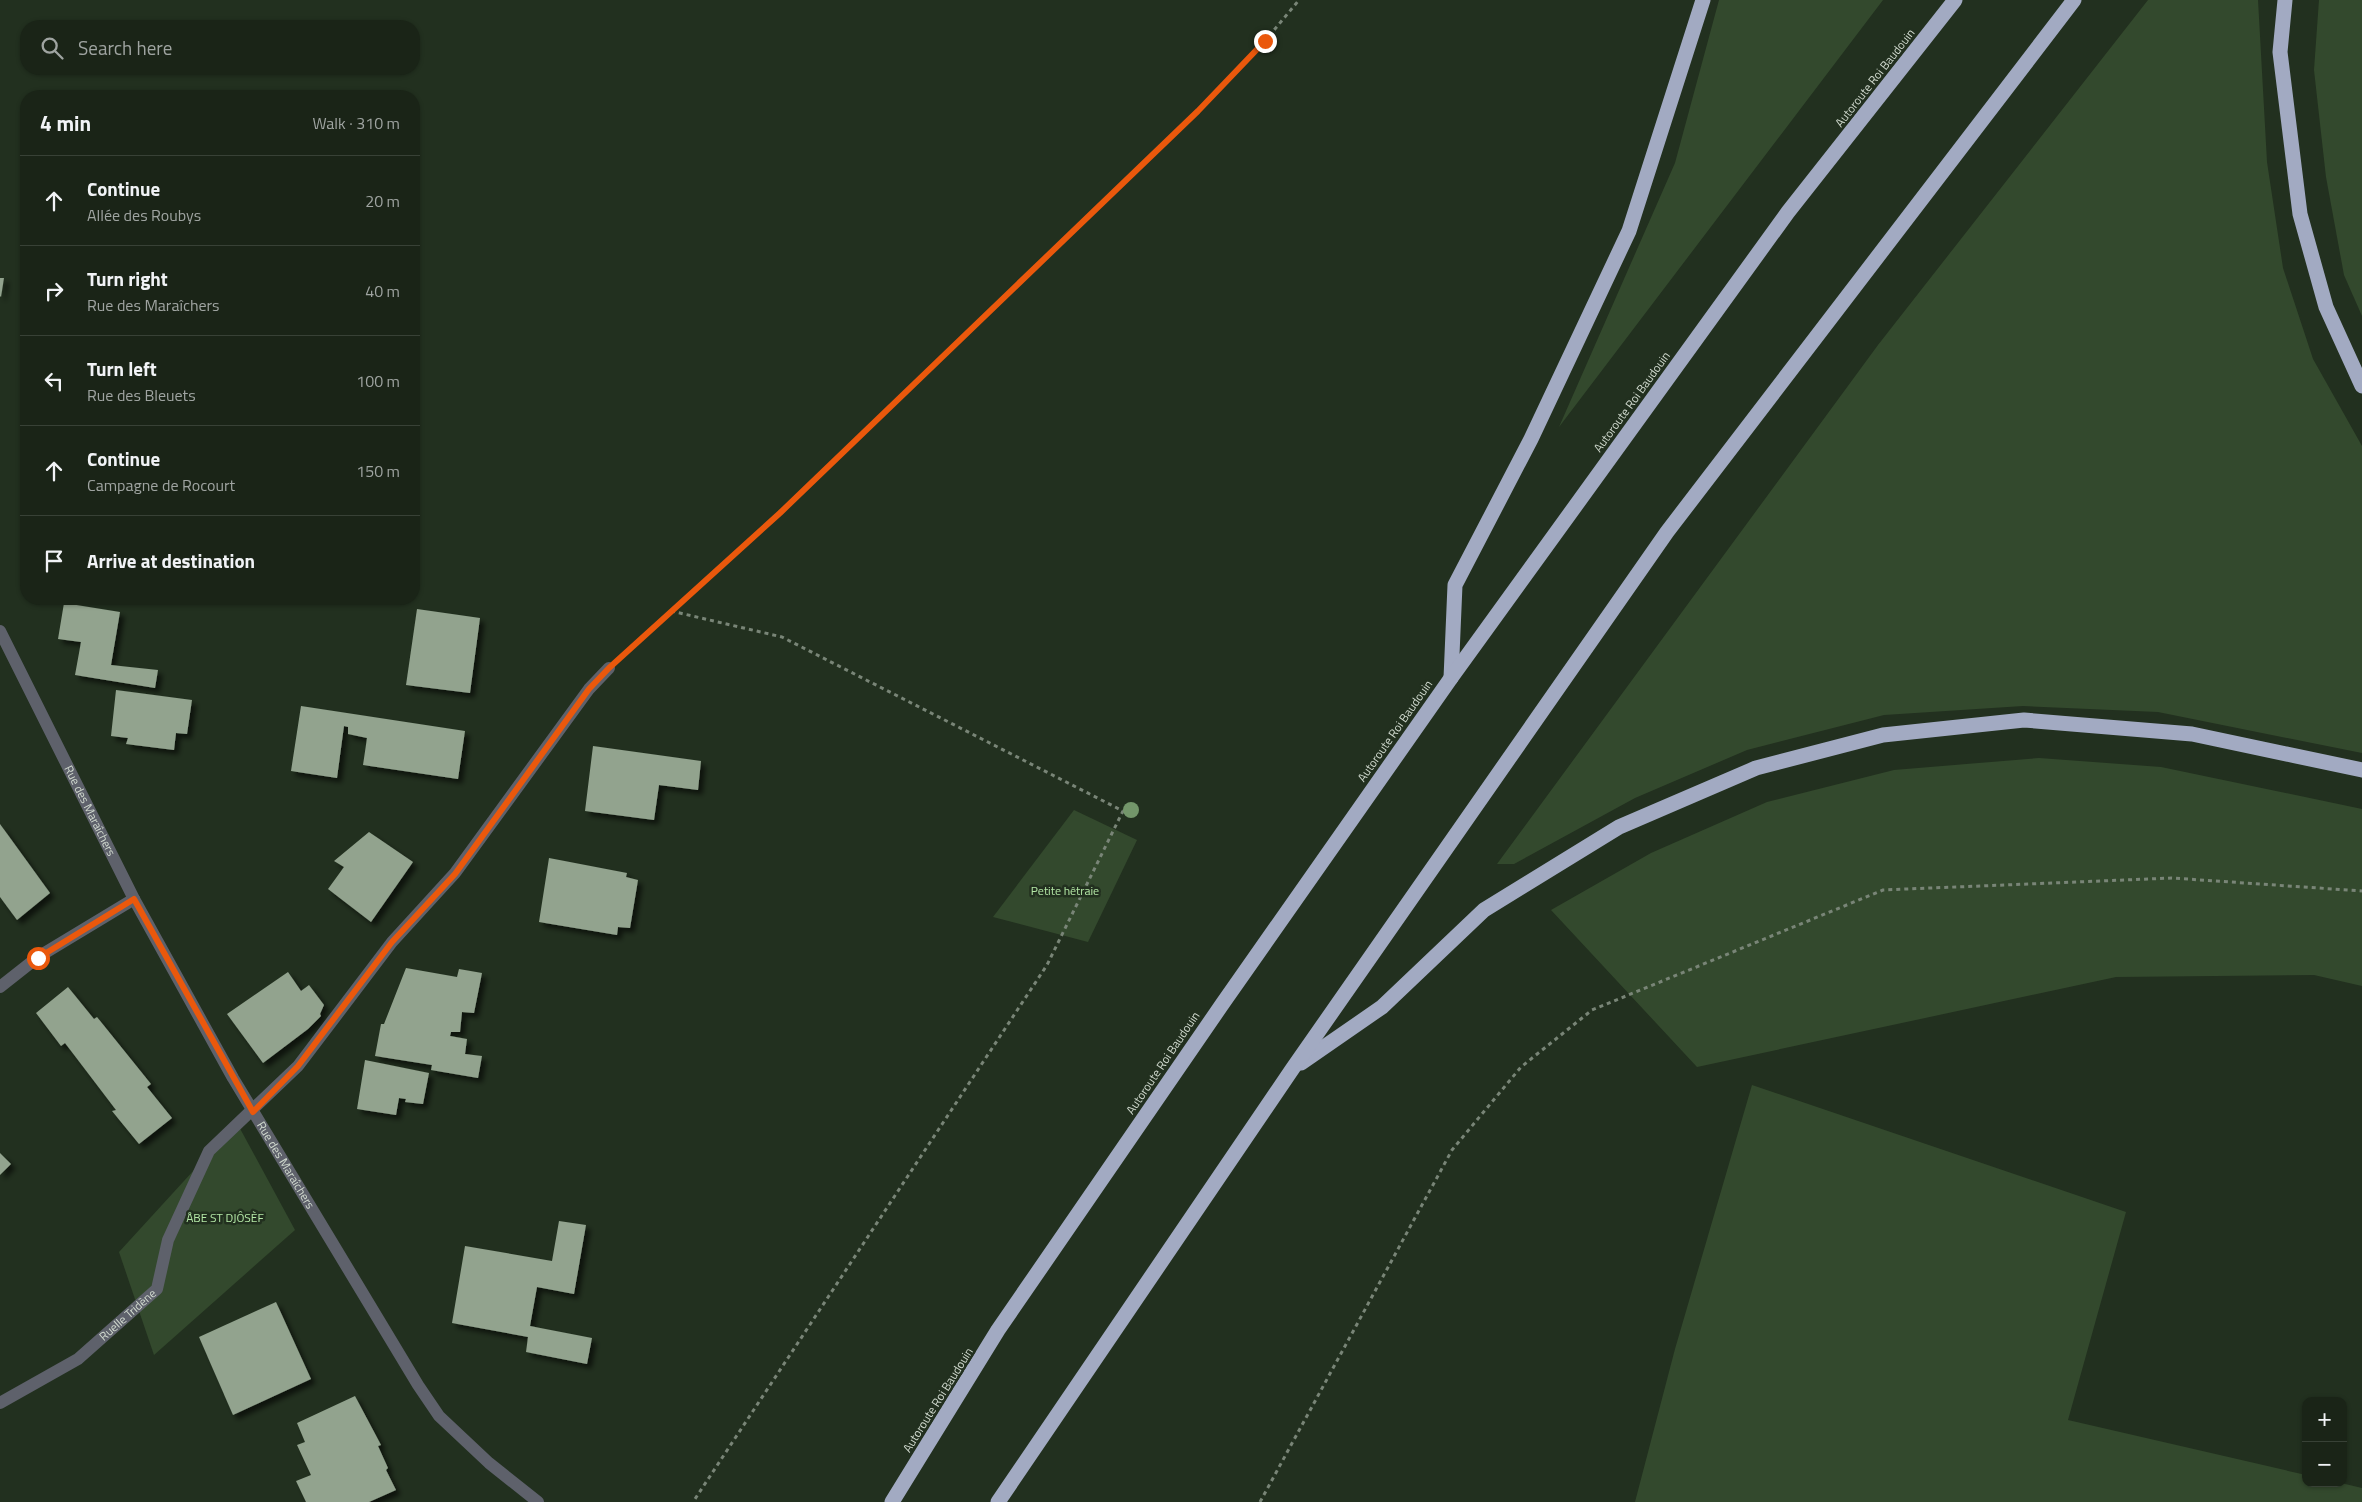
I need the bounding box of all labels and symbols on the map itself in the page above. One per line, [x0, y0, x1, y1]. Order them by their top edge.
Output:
street label: Autoroute Roi Baudouin [1830, 24, 1919, 131]
route end [1254, 30, 1277, 53]
street label: Autoroute Roi Baudouin [1588, 347, 1675, 456]
street label: Autoroute Roi Baudouin [1352, 676, 1437, 786]
street label: Rue des Maraîchers [60, 762, 121, 860]
park label: Petite hêtraie [1031, 881, 1099, 900]
route start [27, 947, 50, 970]
street label: Autoroute Roi Baudouin [1121, 1007, 1204, 1118]
street label: Rue des Maraîchers [252, 1117, 320, 1213]
park label: ÅBE ST DJÔSÈF [186, 1208, 264, 1227]
street label: Ruelle Tridène [95, 1284, 160, 1345]
street label: Autoroute Roi Baudouin [898, 1344, 978, 1456]

